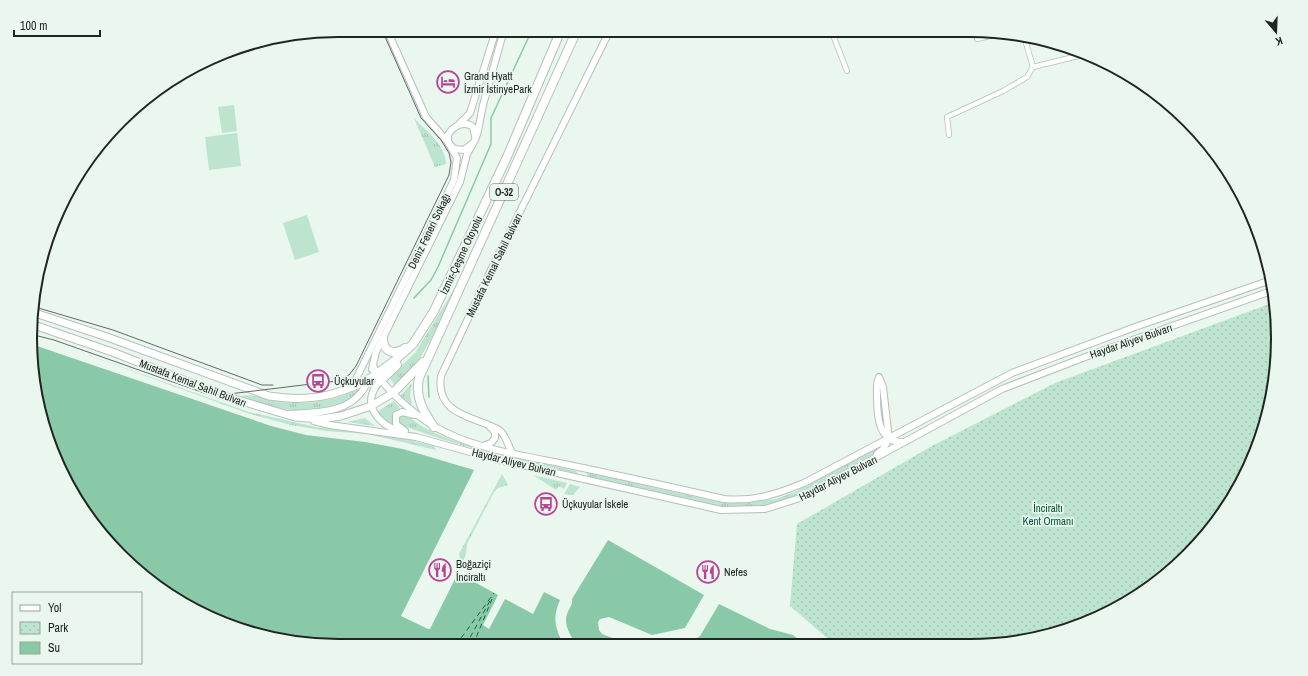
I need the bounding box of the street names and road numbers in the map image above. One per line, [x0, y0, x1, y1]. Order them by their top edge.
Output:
road number: O-32 [490, 184, 518, 200]
street label: Deniz Feneri Sokağı [405, 191, 453, 271]
street label: Mustafa Kemal Sahil Bulvarı [463, 211, 525, 319]
street label: İzmir-Çeşme Otoyolu [437, 213, 485, 297]
street label: Haydar Aliyev Bulvarı [1088, 320, 1174, 362]
street label: Mustafa Kemal Sahil Bulvarı [137, 356, 249, 410]
street label: Haydar Aliyev Bulvarı [470, 445, 558, 479]
street label: Haydar Aliyev Bulvarı [796, 452, 880, 504]

